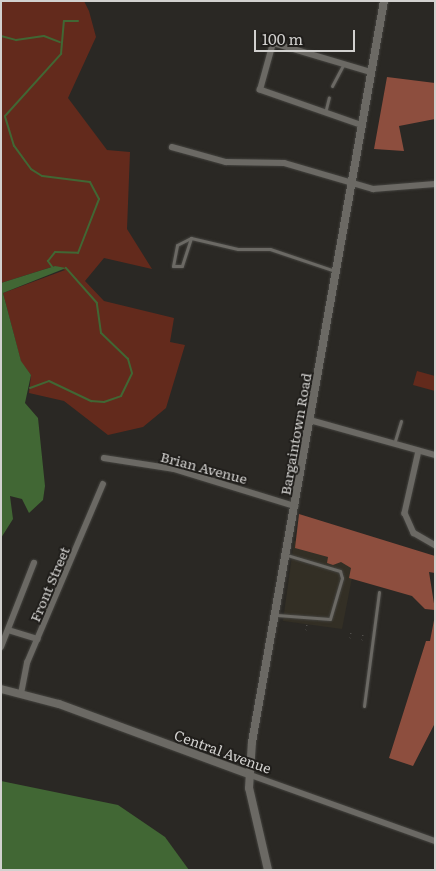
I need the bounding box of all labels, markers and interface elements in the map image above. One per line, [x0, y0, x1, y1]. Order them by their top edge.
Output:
scale bar [256, 20, 357, 52]
text: 100 m [262, 27, 303, 50]
street label: Bargaintown Road [276, 372, 314, 496]
street label: Brian Avenue [159, 447, 249, 487]
street label: Front Street [26, 544, 72, 624]
street label: Central Avenue [172, 726, 274, 776]

